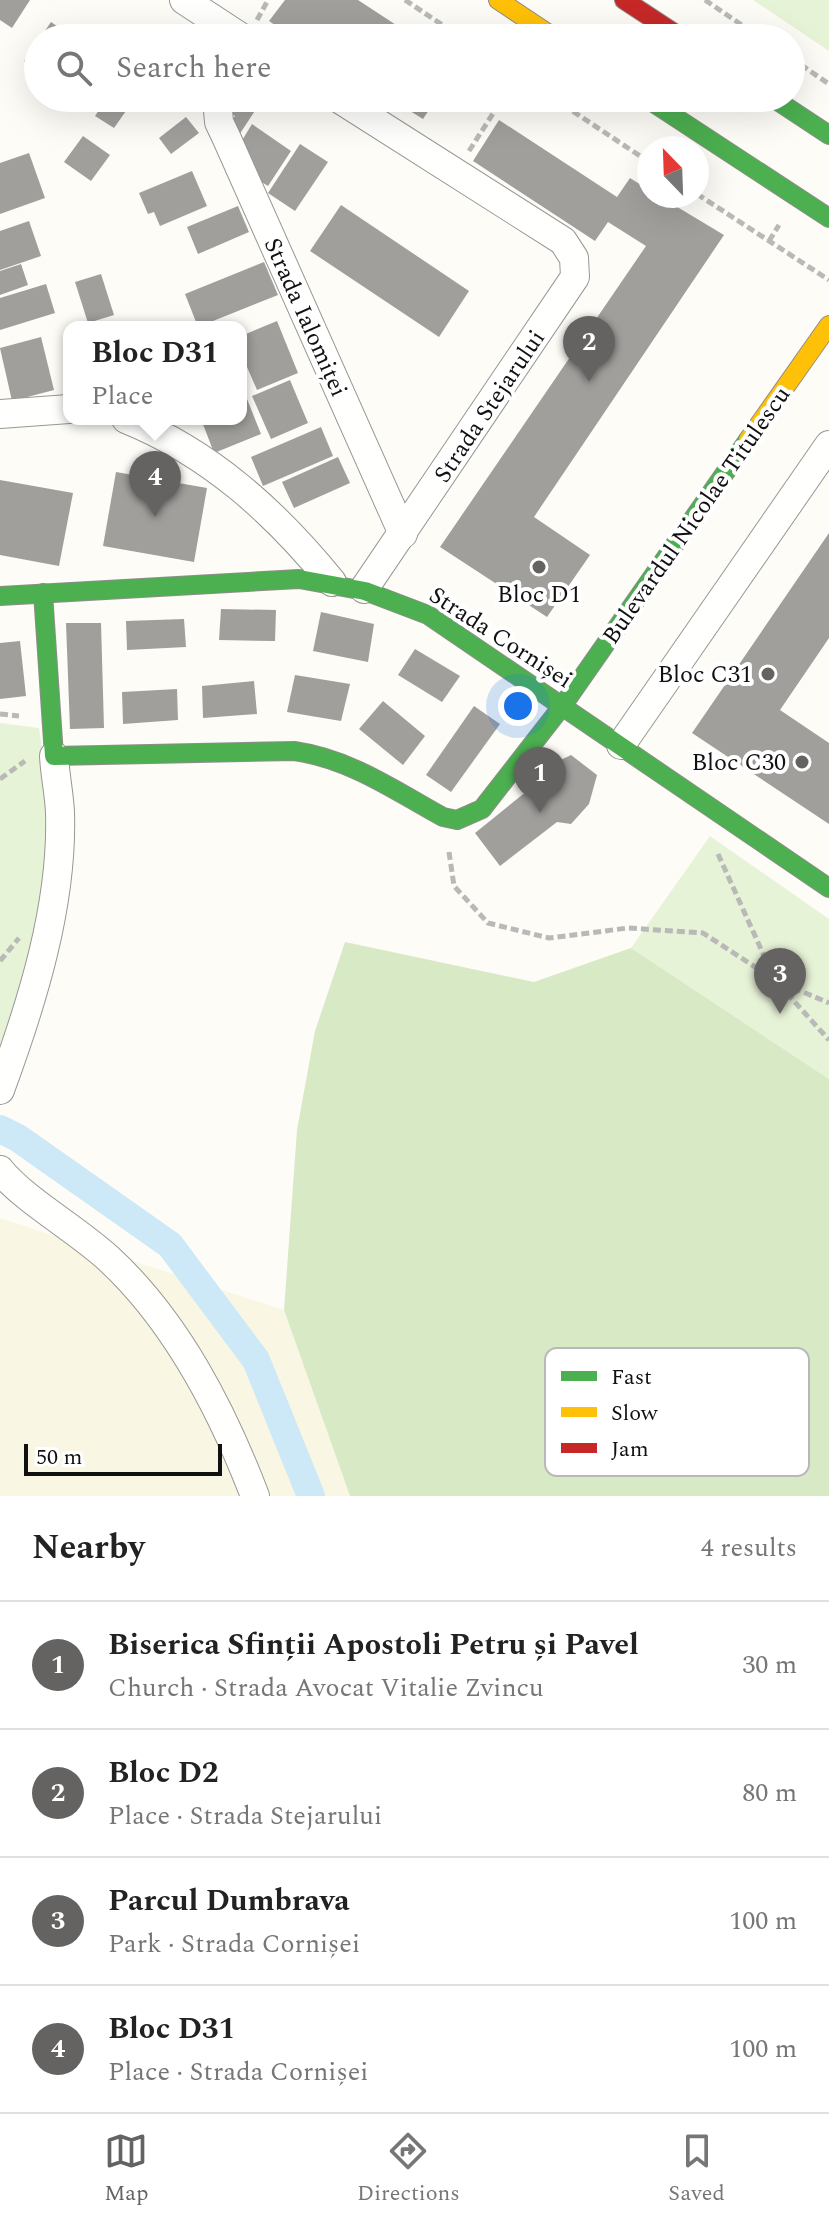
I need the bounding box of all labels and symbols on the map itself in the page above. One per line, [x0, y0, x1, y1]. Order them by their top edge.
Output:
north arrow [637, 136, 709, 208]
street label: Strada Ialomiței [254, 232, 356, 403]
pin: 2 [563, 316, 615, 382]
street label: Strada Stejarului [425, 323, 554, 490]
street label: Bulevardul Nicolae Titulescu [594, 379, 800, 652]
pin: 4 [129, 451, 181, 517]
marker: Bloc D1 [530, 558, 548, 576]
place label: Bloc D1 [497, 577, 581, 613]
street label: Strada Cornișei [421, 578, 580, 698]
place label: Bloc C31 [657, 657, 752, 693]
marker: Bloc C31 [759, 665, 777, 683]
your location [498, 686, 538, 726]
place label: Bloc C30 [691, 745, 786, 781]
pin: 1 [514, 747, 566, 813]
marker: Bloc C30 [793, 753, 811, 771]
pin: 3 [754, 948, 806, 1014]
legend [545, 1348, 809, 1476]
text: Fast [611, 1361, 652, 1394]
text: Slow [611, 1397, 659, 1430]
text: Jam [611, 1433, 649, 1466]
scale bar [24, 1440, 222, 1476]

